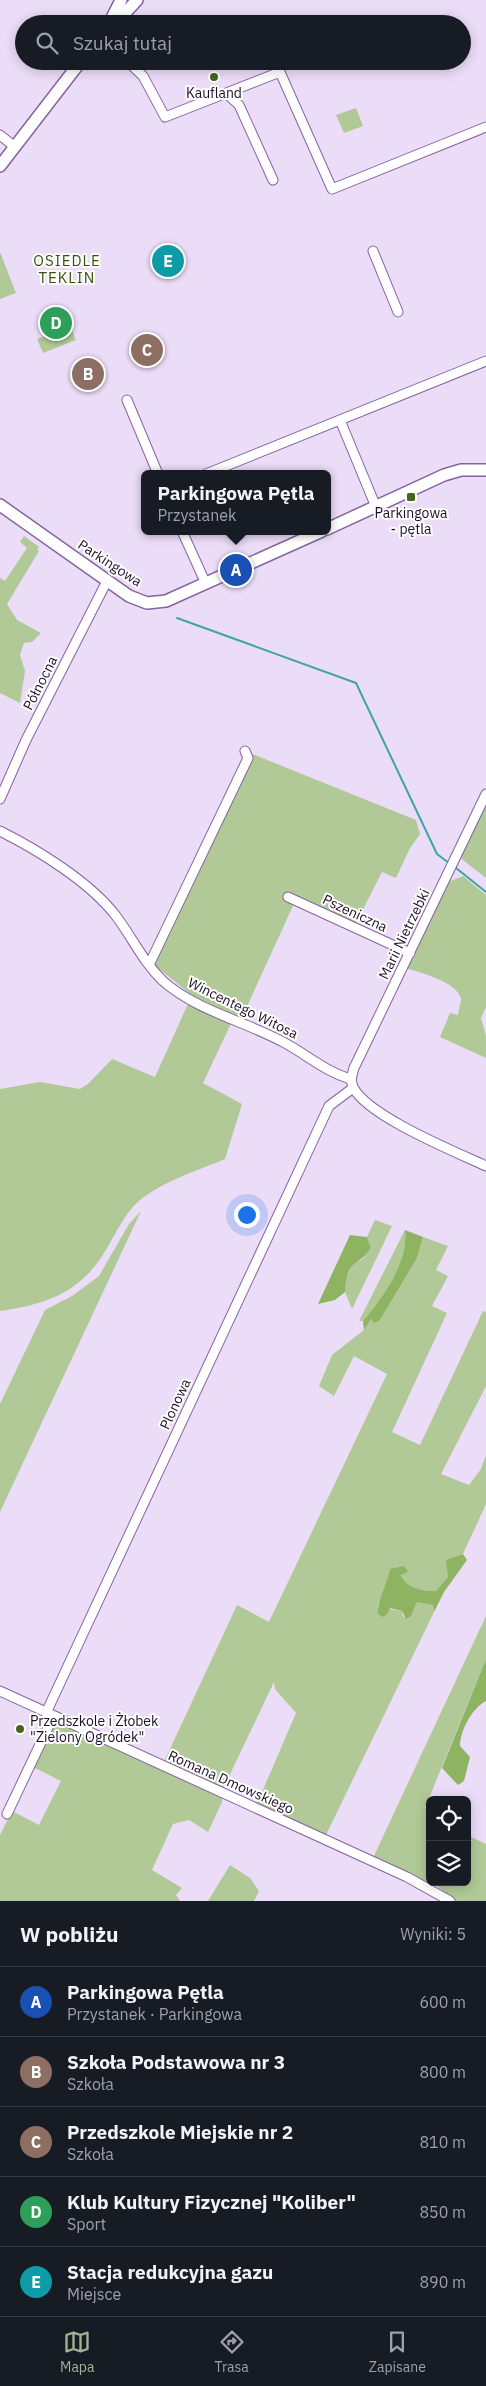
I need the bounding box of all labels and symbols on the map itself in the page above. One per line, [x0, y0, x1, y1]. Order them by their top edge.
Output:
marker: Kaufland [208, 71, 220, 83]
place label: Kaufland [186, 84, 242, 102]
pin: E [152, 242, 184, 280]
district label: OSIEDLE TEKLIN [33, 251, 101, 287]
pin: D [40, 304, 72, 342]
pin: C [131, 331, 163, 369]
pin: B [72, 355, 104, 393]
marker: Parkingowa - pętla [405, 491, 417, 503]
place label: Parkingowa - pętla [375, 504, 448, 538]
street label: Parkingowa [74, 536, 146, 591]
pin: A [220, 551, 252, 589]
street label: Północna [19, 653, 61, 713]
street label: Marii Nietrzebki [374, 886, 434, 982]
street label: Pszeniczna [320, 890, 391, 936]
street label: Wincentego Witosa [185, 974, 302, 1043]
your location [234, 1202, 260, 1228]
street label: Plonowa [155, 1375, 195, 1432]
place label: Przedszkole i Żłobek "Zielony Ogródek" [30, 1712, 159, 1746]
marker: Przedszkole i Żłobek "Zielony Ogródek" [14, 1723, 26, 1735]
street label: Romana Dmowskiego [165, 1746, 297, 1818]

